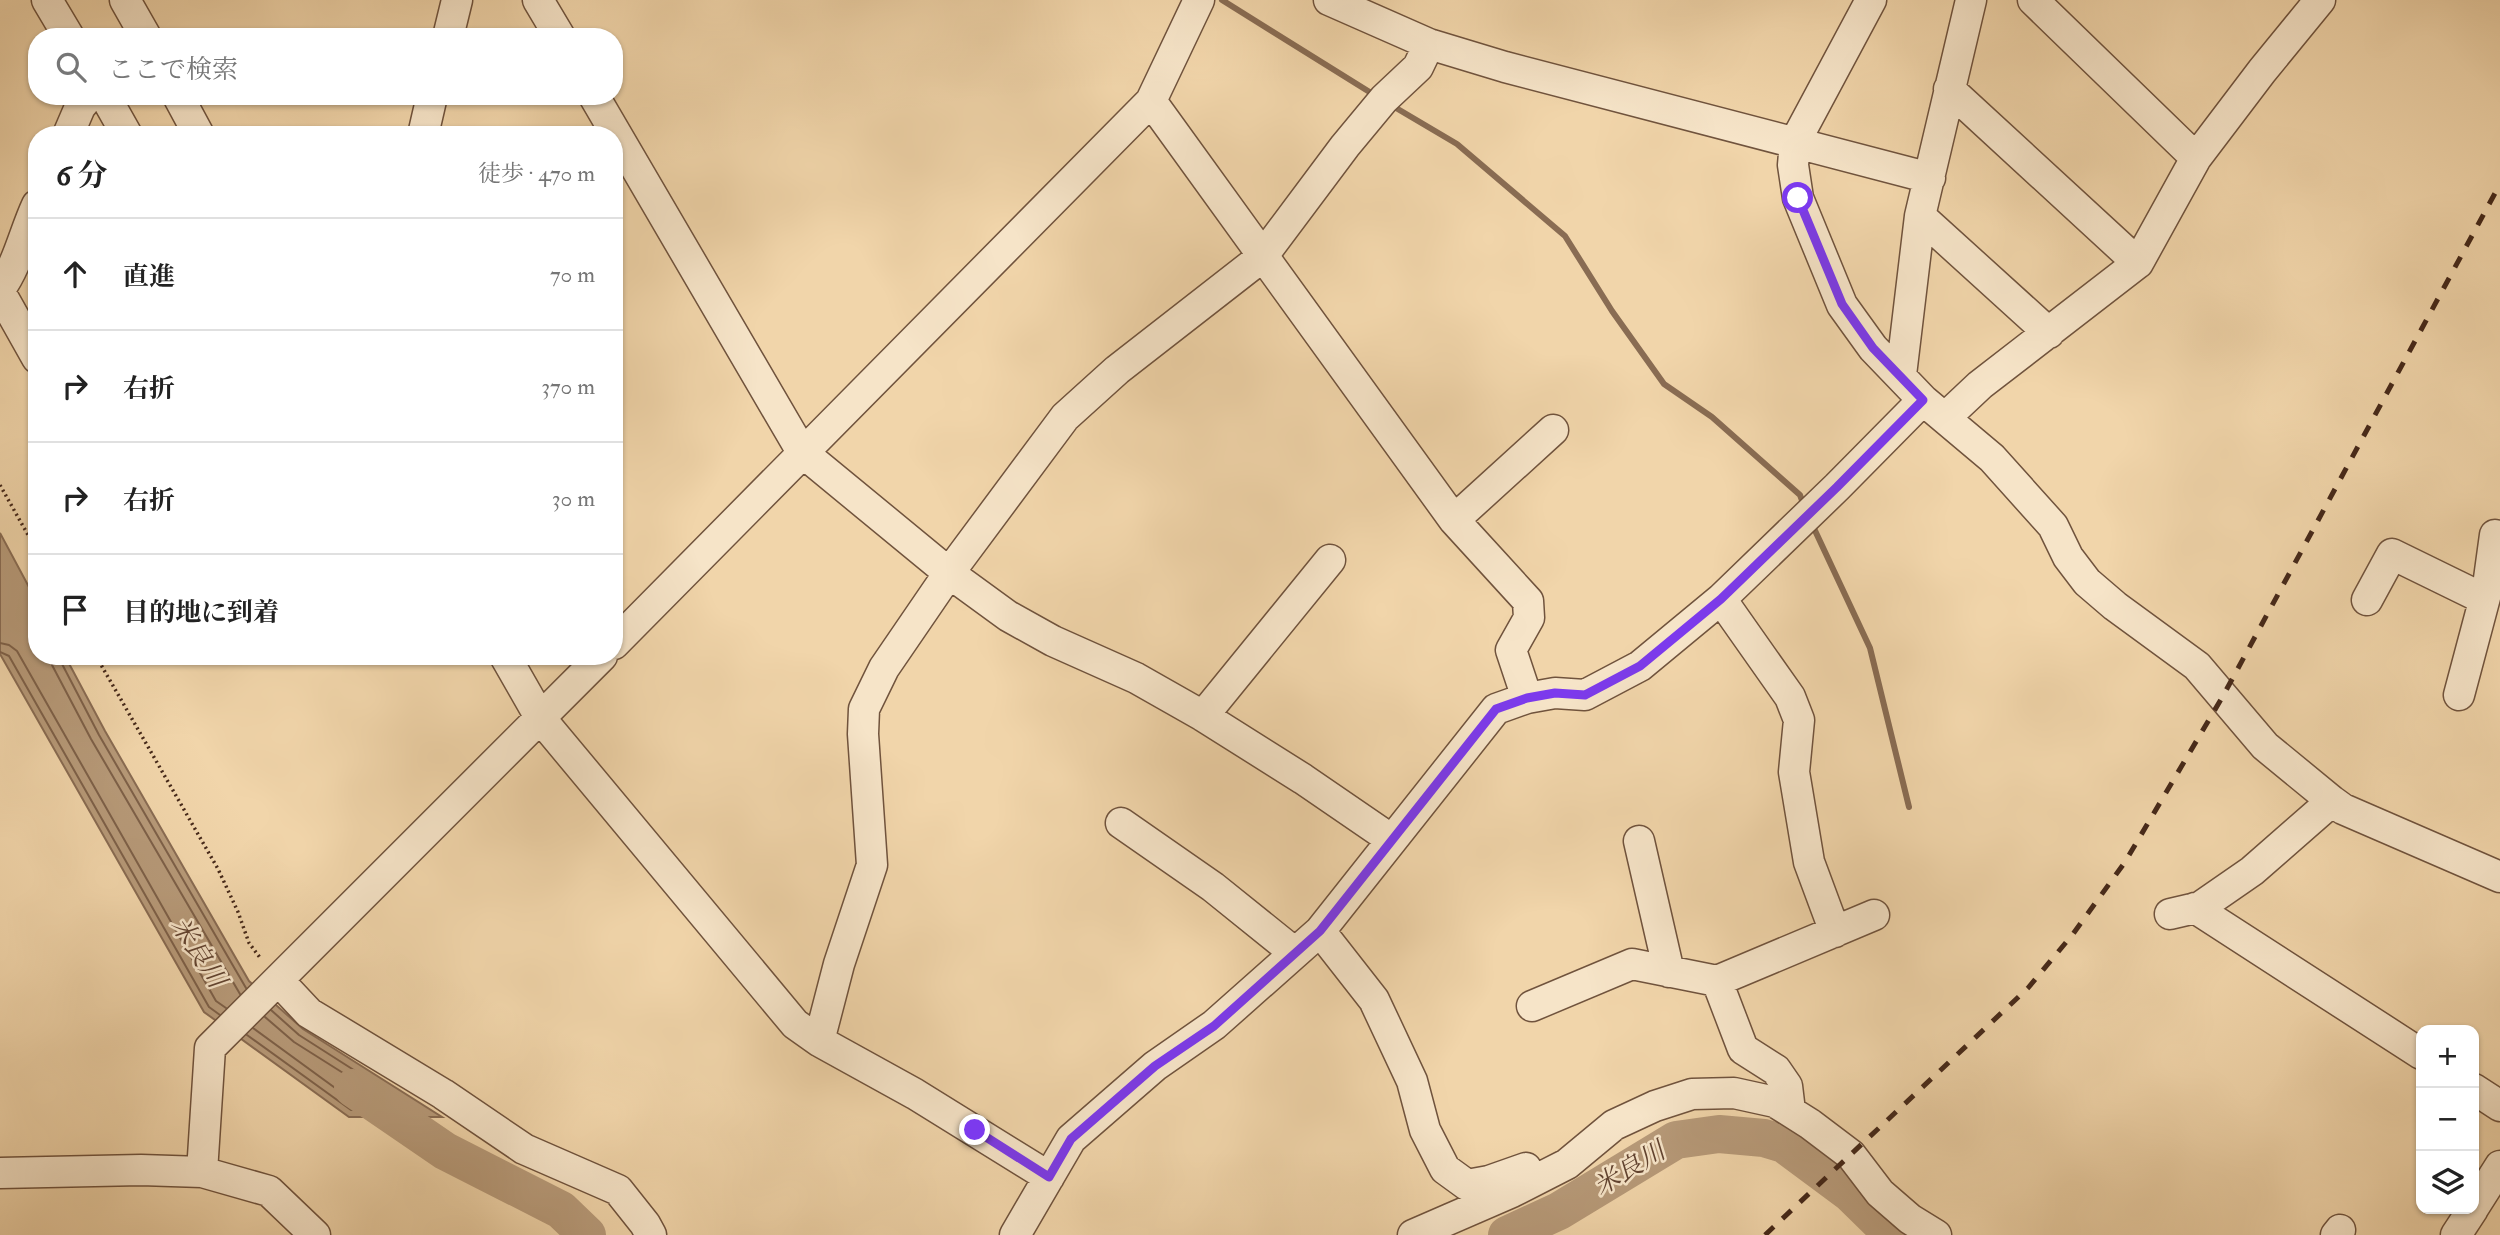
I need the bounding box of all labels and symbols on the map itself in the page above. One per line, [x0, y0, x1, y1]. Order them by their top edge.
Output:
route start [1782, 182, 1813, 213]
water label: 米良川 [163, 911, 234, 996]
route end [959, 1114, 990, 1145]
water label: 米良川 [1588, 1134, 1674, 1203]

